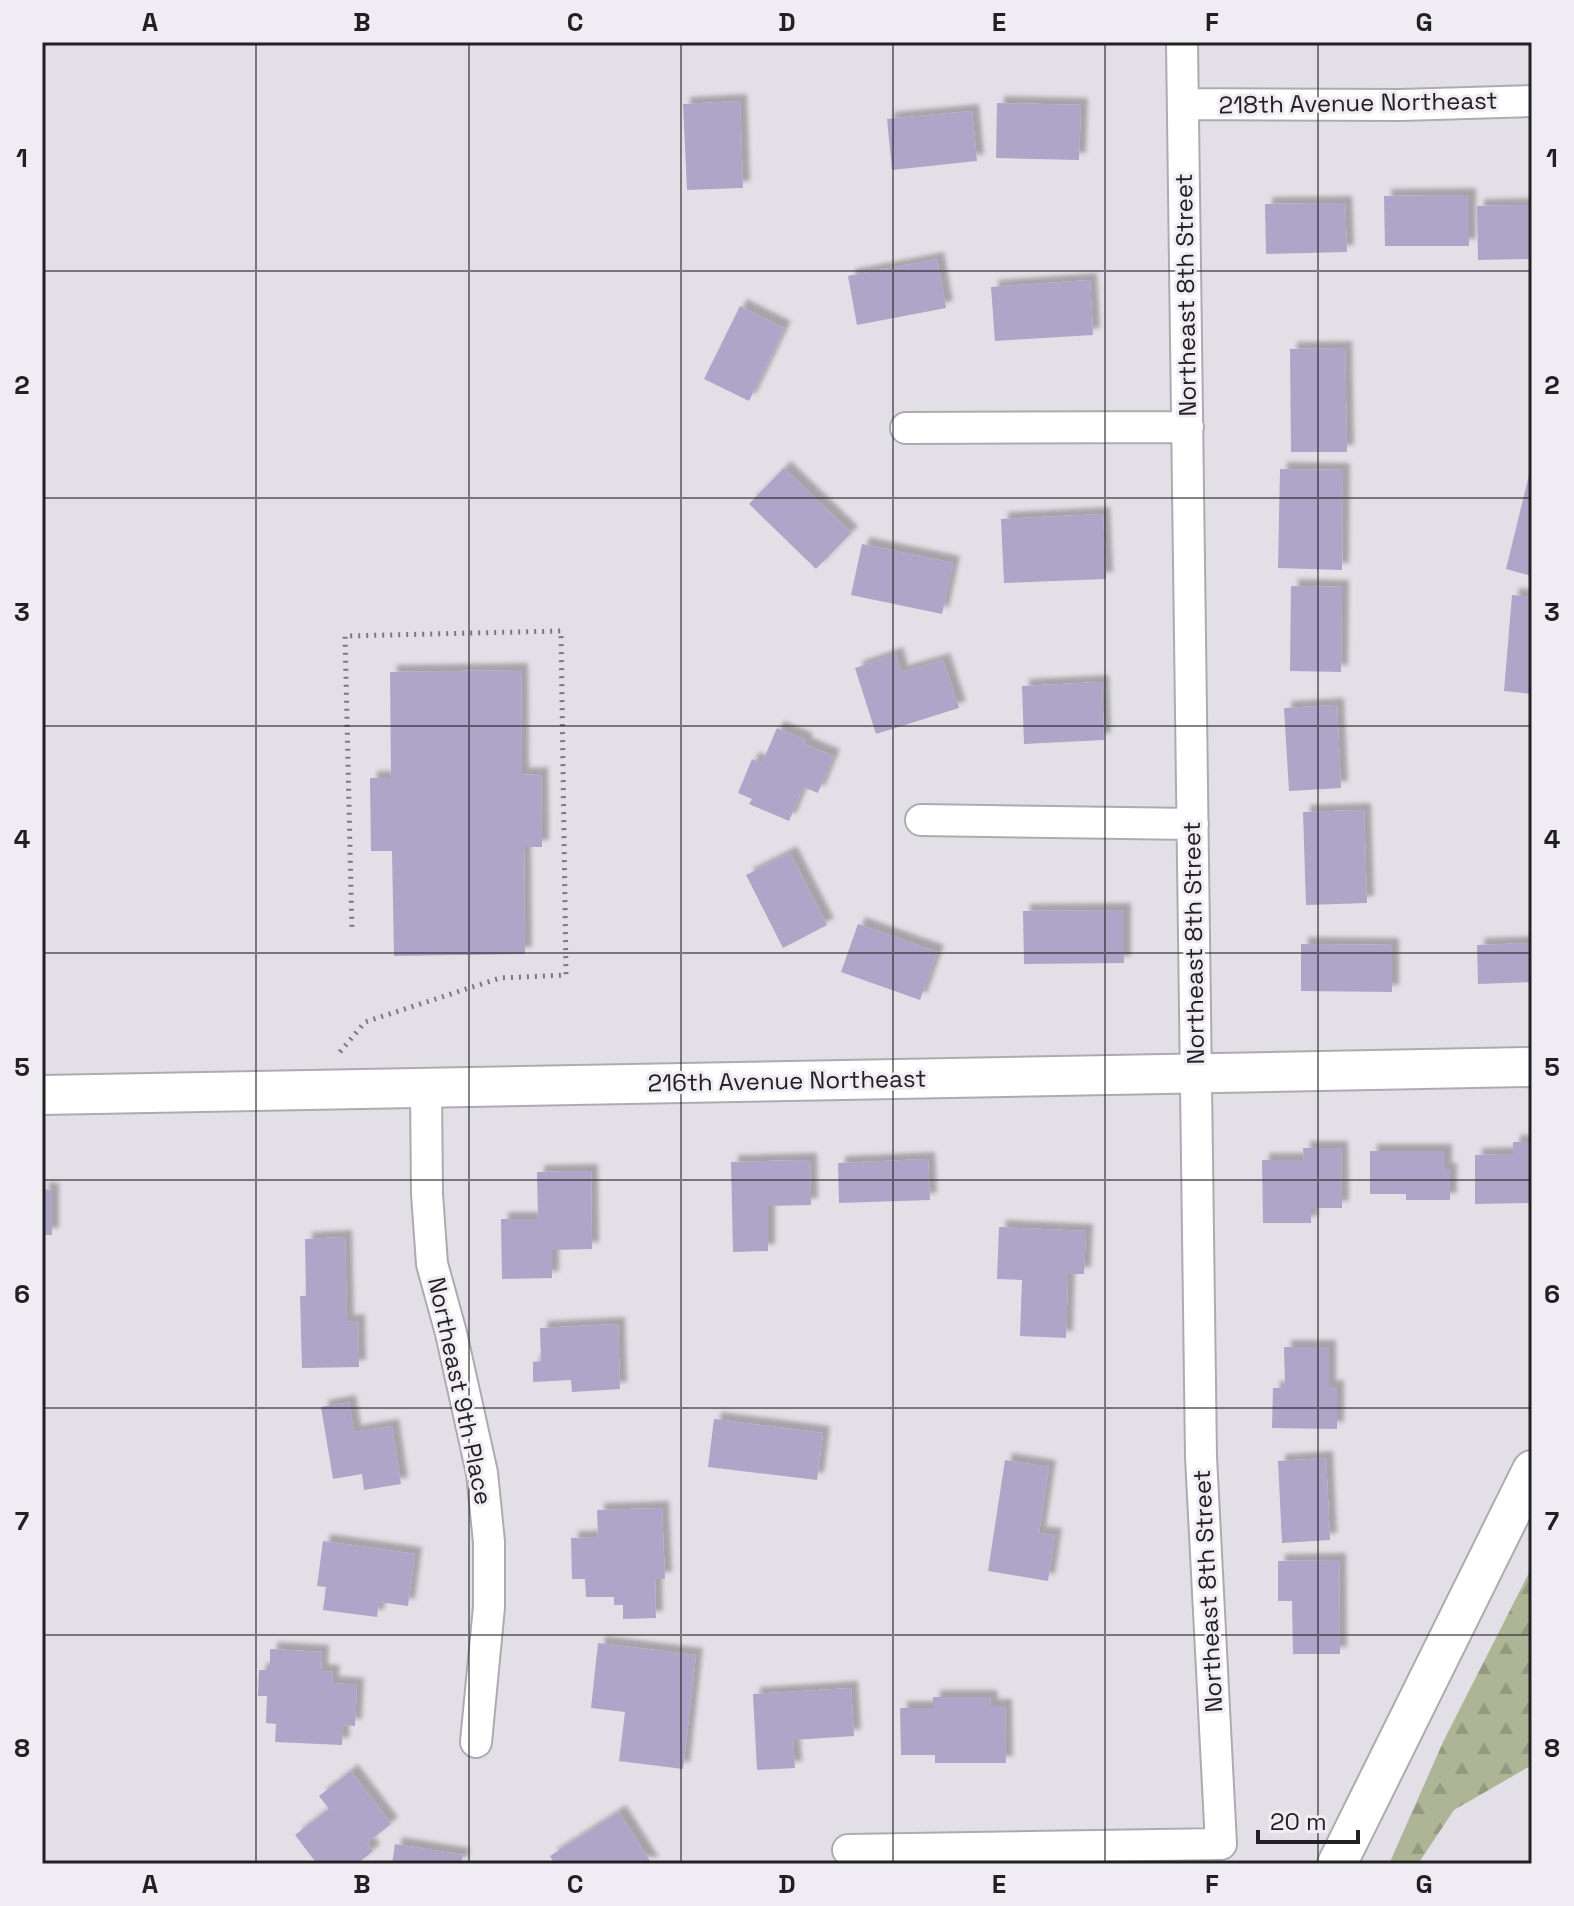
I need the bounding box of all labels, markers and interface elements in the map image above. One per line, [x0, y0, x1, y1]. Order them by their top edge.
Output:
text: A [142, 5, 159, 39]
text: B [353, 5, 371, 39]
text: C [567, 5, 583, 39]
text: D [778, 5, 796, 39]
text: E [992, 5, 1006, 39]
text: F [1205, 5, 1219, 39]
text: G [1415, 5, 1433, 39]
street label: 218th Avenue Northeast [1218, 85, 1498, 120]
text: 1 [16, 141, 28, 175]
text: 1 [1546, 141, 1558, 175]
street label: Northeast 8th Street [1168, 173, 1203, 417]
text: 2 [14, 368, 30, 402]
text: 2 [1544, 368, 1560, 402]
text: 3 [14, 595, 30, 629]
text: 3 [1544, 595, 1560, 629]
street label: Northeast 8th Street [1176, 821, 1211, 1065]
text: 4 [14, 822, 30, 856]
text: 4 [1544, 822, 1560, 856]
text: 5 [14, 1050, 30, 1084]
text: 5 [1544, 1050, 1560, 1084]
street label: 216th Avenue Northeast [647, 1063, 927, 1098]
street label: Northeast 9th Place [421, 1274, 500, 1508]
text: 6 [14, 1277, 30, 1311]
text: 6 [1544, 1277, 1560, 1311]
street label: Northeast 8th Street [1186, 1469, 1229, 1713]
text: 7 [15, 1504, 29, 1538]
text: 7 [1545, 1504, 1559, 1538]
text: 8 [14, 1731, 30, 1765]
text: 8 [1544, 1731, 1560, 1765]
scale bar [1258, 1794, 1358, 1844]
text: 20 m [1270, 1806, 1327, 1837]
text: A [142, 1867, 159, 1901]
text: B [353, 1867, 371, 1901]
text: C [567, 1867, 583, 1901]
text: D [778, 1867, 796, 1901]
text: E [992, 1867, 1006, 1901]
text: F [1205, 1867, 1219, 1901]
text: G [1415, 1867, 1433, 1901]

